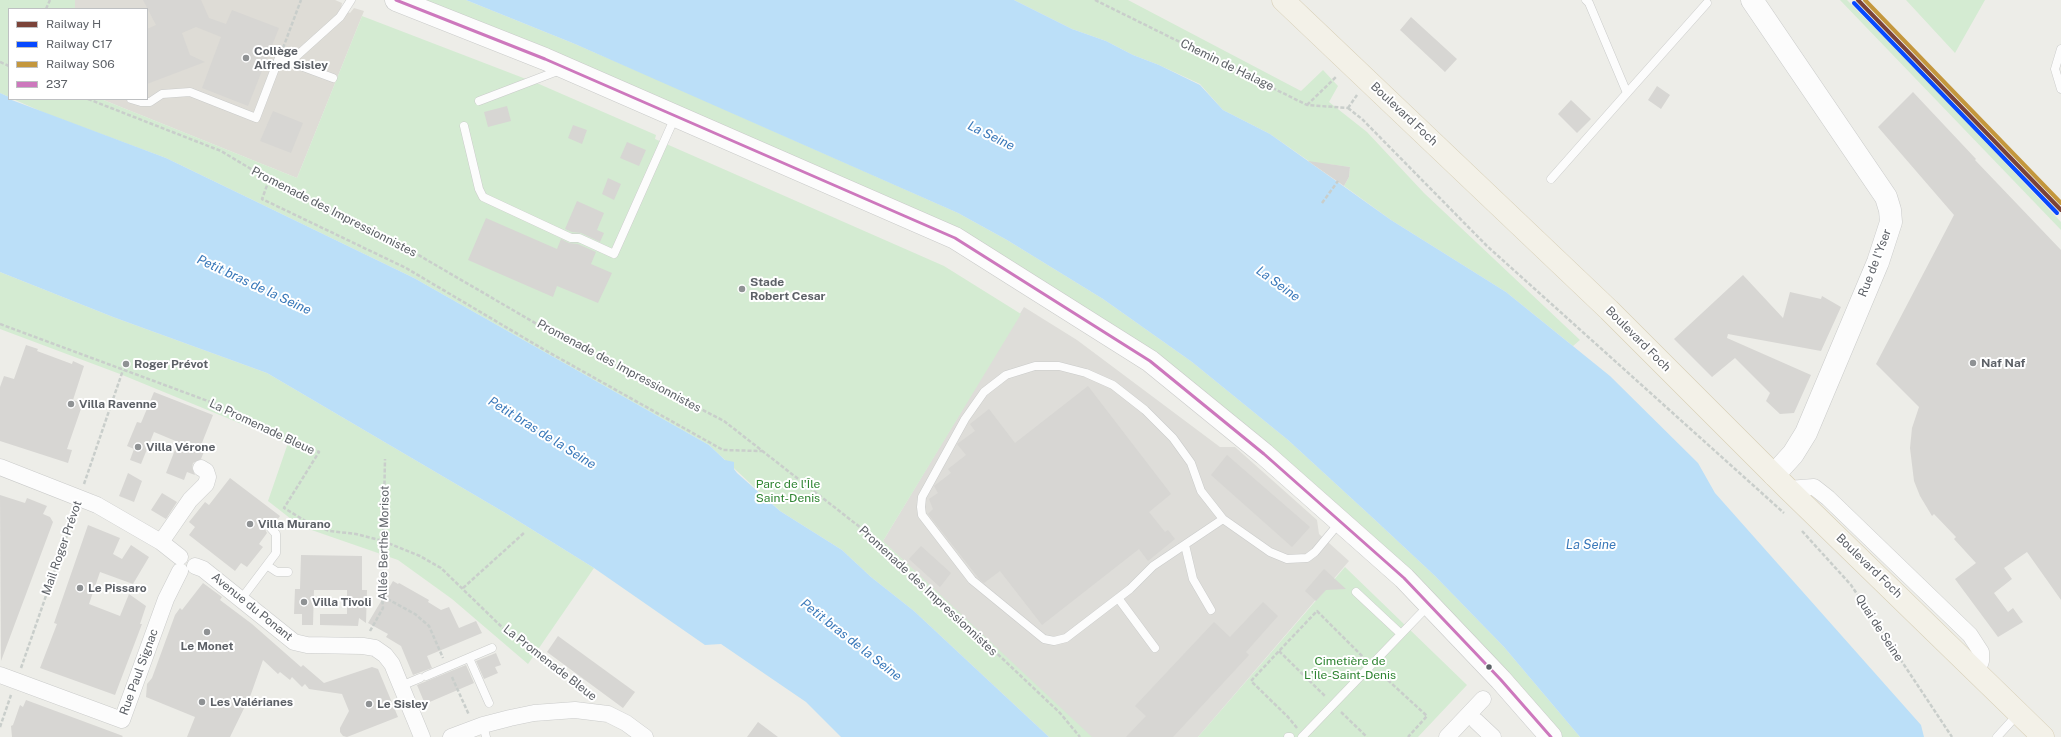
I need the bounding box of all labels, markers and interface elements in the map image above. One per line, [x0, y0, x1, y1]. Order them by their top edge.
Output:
legend [8, 8, 148, 100]
text: Railway H [46, 17, 101, 31]
street label: Chemin de Halage [1178, 36, 1276, 94]
text: Railway C17 [46, 37, 112, 51]
place label: Collège Alfred Sisley [254, 44, 328, 72]
marker: Collège Alfred Sisley [241, 53, 251, 63]
text: Railway S06 [46, 57, 115, 71]
text: 237 [46, 77, 68, 91]
street label: Boulevard Foch [1368, 79, 1440, 149]
water label: La Seine [965, 118, 1017, 154]
street label: Promenade des Impressionnistes [249, 164, 419, 260]
street label: Rue de l'Yser [1855, 227, 1895, 299]
water label: Petit bras de la Seine [194, 252, 314, 318]
water label: La Seine [1253, 263, 1303, 305]
place label: Stade Robert Cesar [750, 275, 825, 303]
marker: Stade Robert Cesar [737, 284, 747, 294]
street label: Boulevard Foch [1602, 303, 1674, 375]
street label: Promenade des Impressionnistes [534, 317, 704, 415]
place label: Naf Naf [1981, 356, 2025, 370]
place label: Roger Prévot [134, 357, 208, 371]
marker: Naf Naf [1968, 358, 1978, 368]
marker: Roger Prévot [121, 359, 131, 369]
water label: Petit bras de la Seine [485, 394, 599, 472]
street label: La Promenade Bleue [207, 396, 317, 458]
place label: Villa Ravenne [79, 397, 157, 411]
marker: Villa Ravenne [66, 399, 76, 409]
place label: Villa Vérone [146, 440, 215, 454]
marker: Villa Vérone [133, 442, 143, 452]
park label: Parc de l'Île Saint-Denis [756, 477, 820, 505]
street label: Allée Berthe Morisot [376, 486, 392, 600]
street label: Mail Roger Prévot [39, 499, 85, 597]
place label: Villa Murano [258, 517, 331, 531]
marker: Villa Murano [245, 519, 255, 529]
street label: Promenade des Impressionnistes [856, 523, 1000, 659]
street label: Boulevard Foch [1833, 531, 1905, 601]
water label: La Seine [1566, 537, 1616, 553]
street label: Avenue du Ponant [208, 570, 296, 644]
place label: Le Pissaro [88, 581, 147, 595]
marker: Le Pissaro [75, 583, 85, 593]
street label: Quai de Seine [1852, 592, 1906, 664]
place label: Villa Tivoli [312, 595, 371, 609]
water label: Petit bras de la Seine [797, 596, 905, 684]
marker: Villa Tivoli [299, 597, 309, 607]
street label: La Promenade Bleue [500, 622, 600, 704]
street label: Rue Paul Signac [117, 627, 161, 717]
marker: Le Monet [202, 627, 212, 637]
place label: Le Monet [180, 639, 234, 653]
park label: Cimetière de L'Île-Saint-Denis [1304, 654, 1396, 682]
unlabelled marker [1484, 662, 1494, 672]
place label: Les Valérianes [210, 695, 293, 709]
marker: Les Valérianes [197, 697, 207, 707]
place label: Le Sisley [377, 697, 428, 711]
marker: Le Sisley [364, 699, 374, 709]

